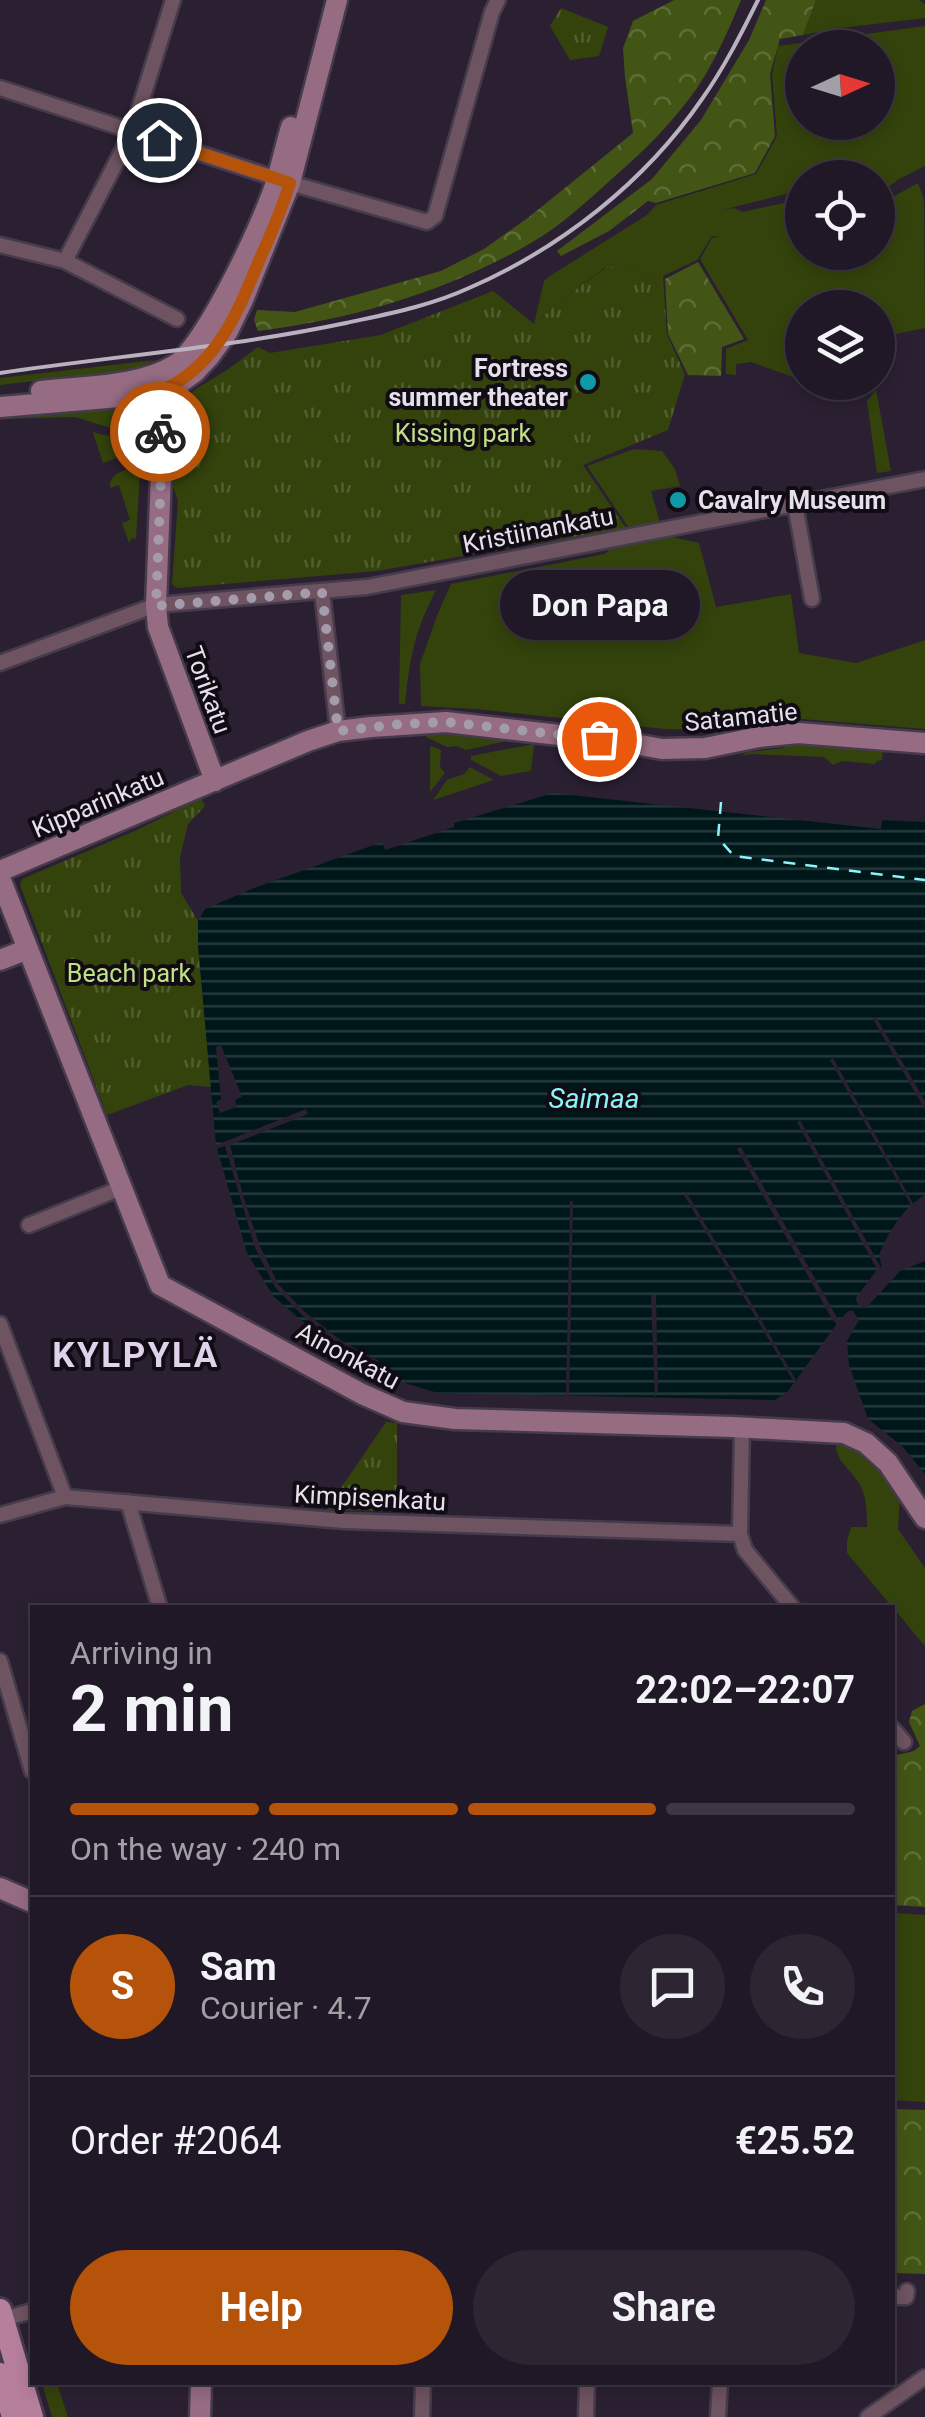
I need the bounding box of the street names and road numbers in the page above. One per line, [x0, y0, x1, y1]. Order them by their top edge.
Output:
street label: Kristiinankatu [460, 501, 616, 559]
street label: Torikatu [179, 642, 237, 738]
street label: Satamatie [683, 697, 799, 737]
street label: Kipparinkatu [28, 762, 168, 844]
street label: Ainonkatu [292, 1317, 404, 1395]
street label: Kimpisenkatu [293, 1480, 447, 1516]

